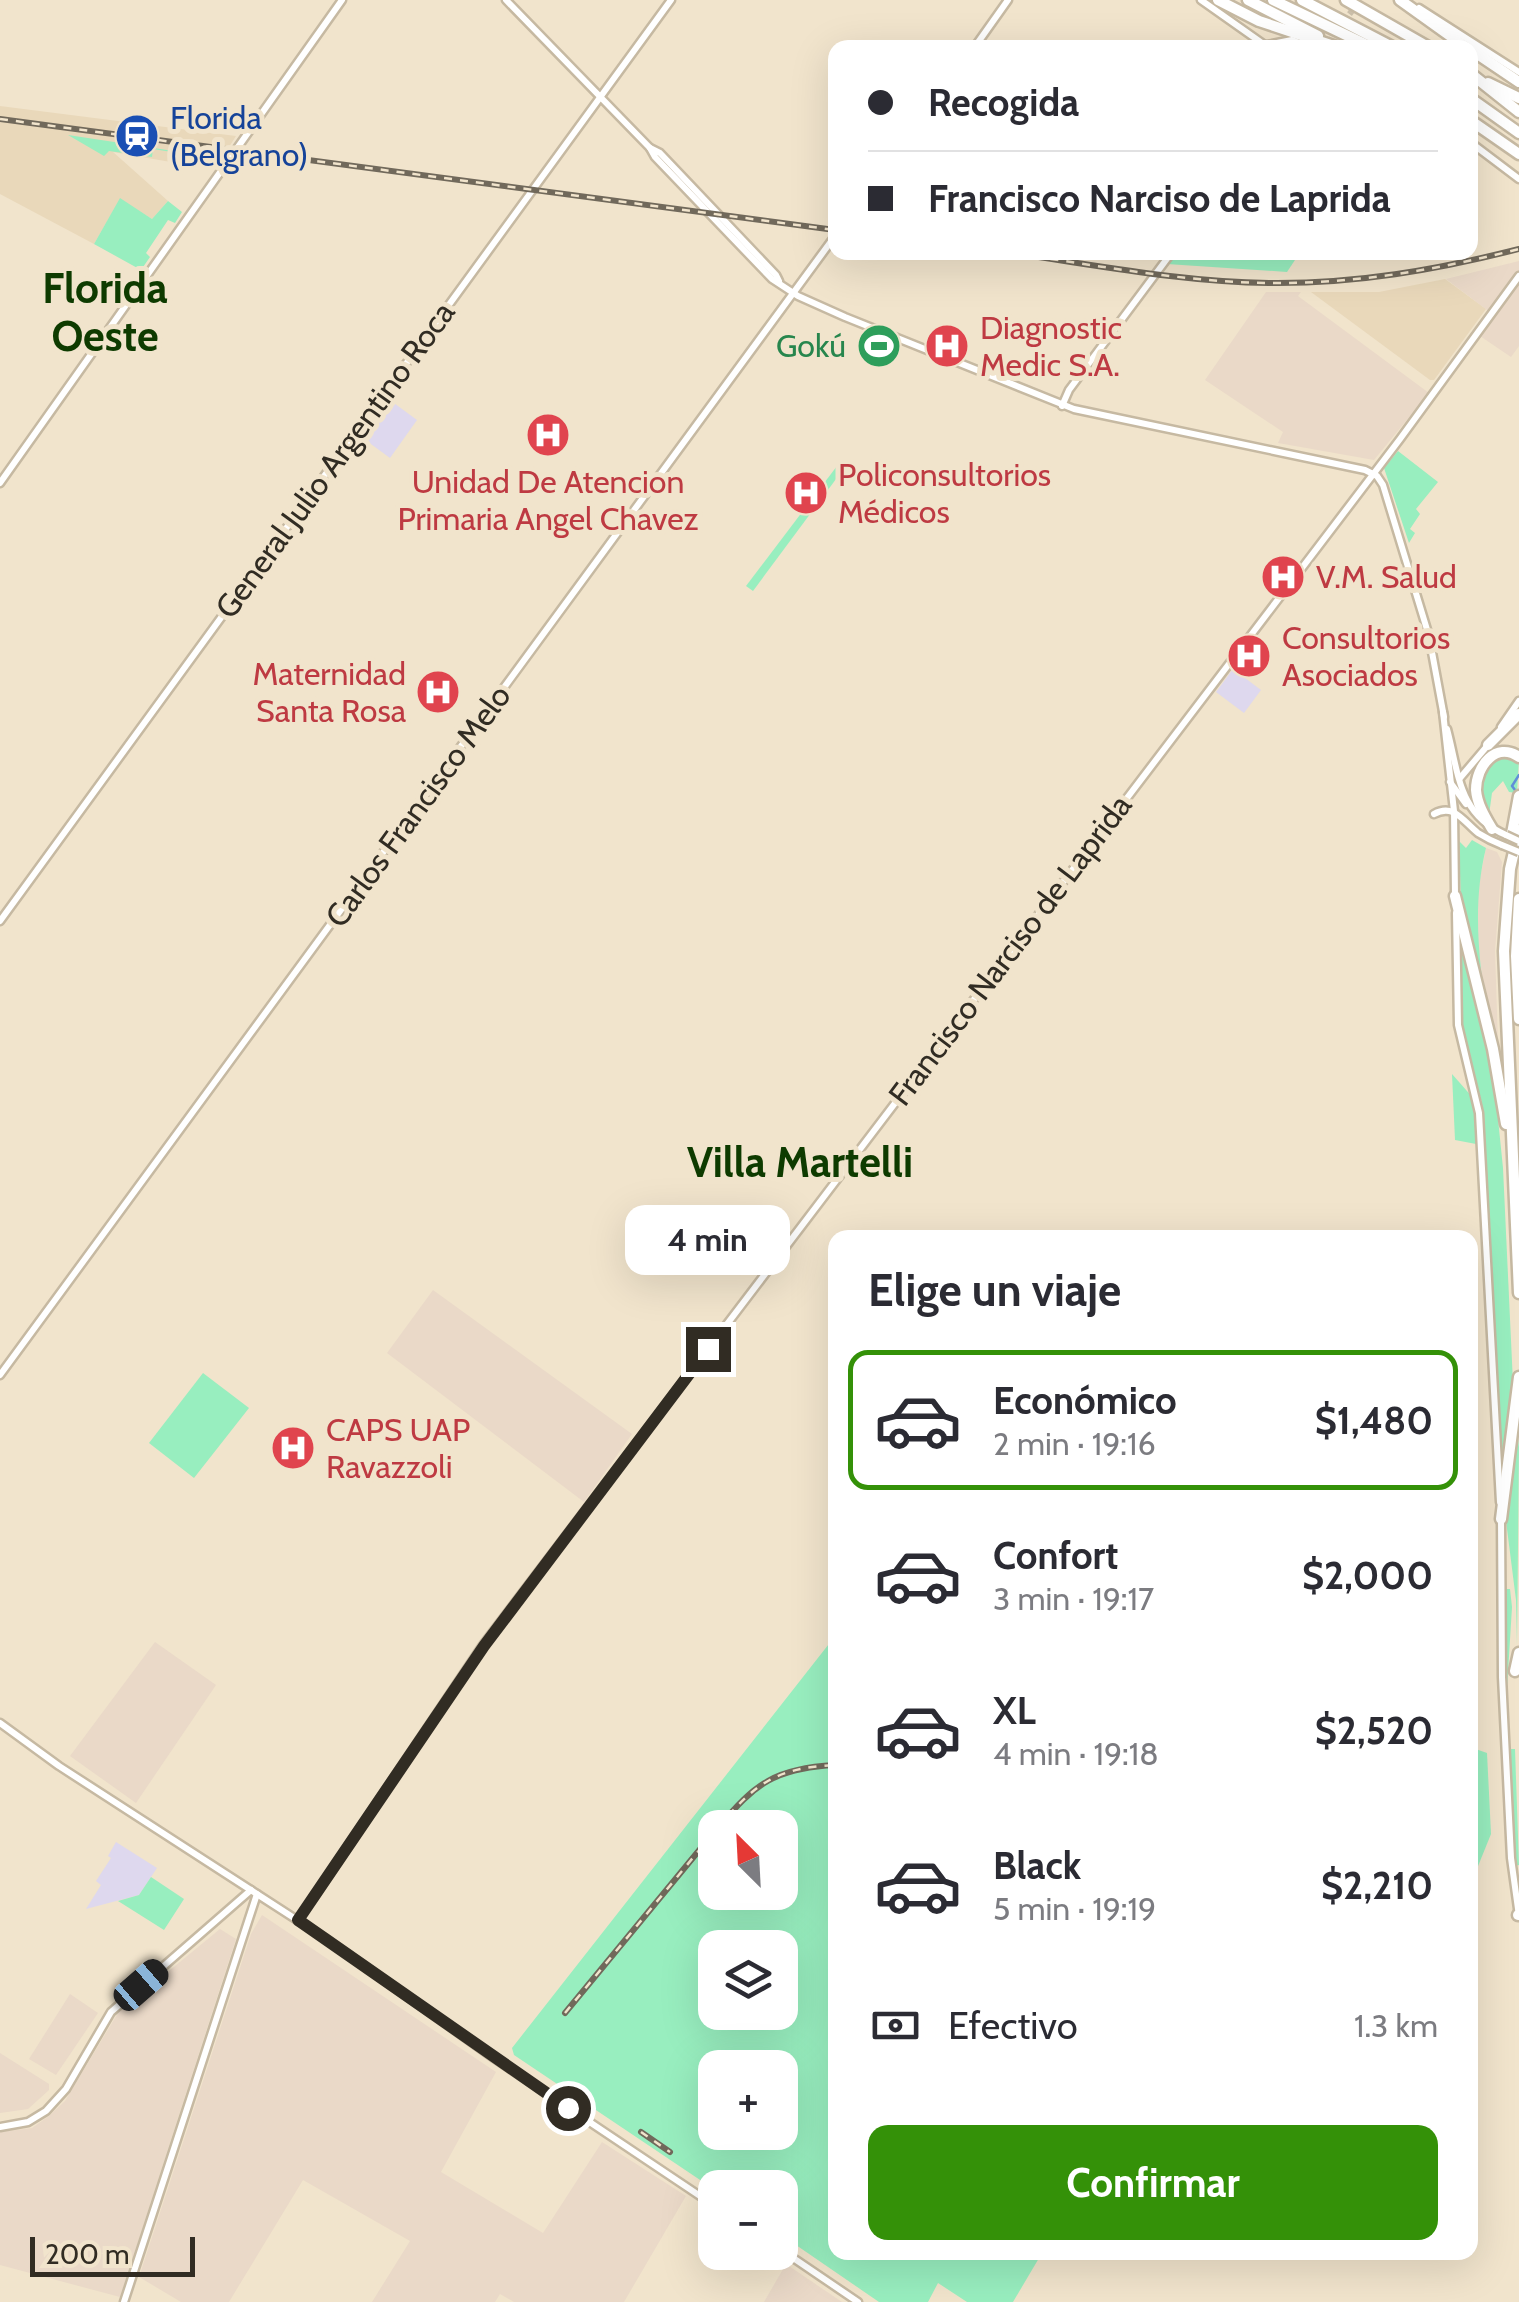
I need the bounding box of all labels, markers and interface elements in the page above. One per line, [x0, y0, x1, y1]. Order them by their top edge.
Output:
text: Recogida [928, 79, 1079, 126]
place label: Florida (Belgrano) [170, 98, 308, 174]
station icon: Florida (Belgrano) [114, 113, 160, 159]
text: Francisco Narciso de Laprida [928, 175, 1391, 222]
district label: Florida Oeste [42, 262, 168, 362]
street label: General Julio Argentino Roca [207, 293, 463, 626]
place label: Diagnostic Medic S.A. [980, 308, 1122, 384]
sports icon: Gokú [856, 323, 902, 369]
hospital icon: Diagnostic Medic S.A. [924, 323, 970, 369]
place label: Gokú [776, 326, 846, 365]
hospital icon: Unidad De Atencion Primaria Angel Chavez [525, 412, 571, 458]
place label: Policonsultorios Médicos [838, 455, 1051, 531]
place label: Unidad De Atencion Primaria Angel Chavez [397, 462, 699, 538]
hospital icon: Policonsultorios Médicos [783, 470, 829, 516]
hospital icon: V.M. Salud [1260, 554, 1306, 600]
place label: V.M. Salud [1316, 557, 1457, 596]
place label: Consultorios Asociados [1282, 618, 1450, 694]
hospital icon: Consultorios Asociados [1226, 633, 1272, 679]
place label: Maternidad Santa Rosa [252, 654, 407, 730]
hospital icon: Maternidad Santa Rosa [415, 669, 461, 715]
street label: Carlos Francisco Melo [317, 677, 519, 934]
street label: Francisco Narciso de Laprida [880, 786, 1140, 1113]
district label: Villa Martelli [687, 1136, 913, 1188]
callout: 4 min [626, 1204, 790, 1274]
text: 4 min [667, 1220, 748, 1259]
text: Elige un viaje [868, 1263, 1121, 1317]
route end [686, 1327, 731, 1372]
icon: car [873, 1375, 963, 1465]
text: Económico [993, 1377, 1177, 1424]
text: $1,480 [1315, 1397, 1433, 1444]
place label: CAPS UAP Ravazzoli [326, 1410, 470, 1486]
text: 2 min · 19:16 [993, 1424, 1156, 1463]
hospital icon: CAPS UAP Ravazzoli [270, 1425, 316, 1471]
icon: car [873, 1530, 963, 1620]
text: Confort [993, 1532, 1118, 1579]
text: $2,000 [1302, 1552, 1433, 1599]
text: 3 min · 19:17 [993, 1579, 1154, 1618]
icon: car [873, 1685, 963, 1775]
text: XL [993, 1687, 1036, 1734]
text: $2,520 [1315, 1707, 1433, 1754]
text: 4 min · 19:18 [993, 1734, 1159, 1773]
north arrow [698, 1810, 798, 1910]
map controls [698, 1810, 798, 2270]
icon: car [873, 1840, 963, 1930]
text: Black [993, 1842, 1081, 1889]
text: $2,210 [1321, 1862, 1433, 1909]
text: 5 min · 19:19 [993, 1889, 1156, 1928]
button: layers [698, 1930, 798, 2030]
car [109, 1954, 173, 2016]
icon: cash [868, 1998, 923, 2053]
text: Efectivo [948, 2002, 1078, 2049]
text: 1.3 km [1354, 2006, 1438, 2045]
button: + [698, 2050, 798, 2150]
route start [546, 2086, 591, 2131]
button: Confirmar [868, 2125, 1438, 2240]
button: − [698, 2170, 798, 2270]
scale bar [30, 2232, 195, 2276]
text: 200 m [45, 2237, 130, 2271]

